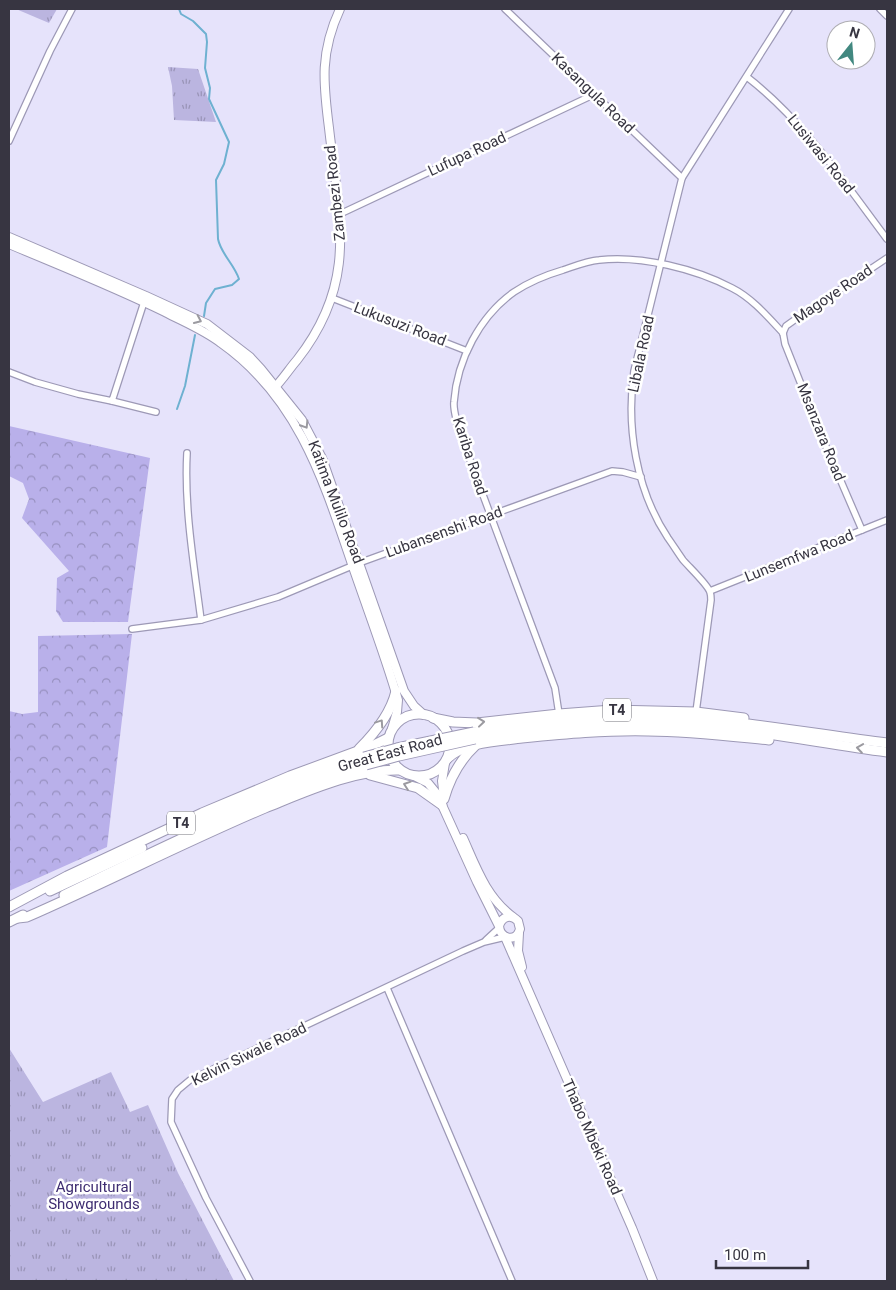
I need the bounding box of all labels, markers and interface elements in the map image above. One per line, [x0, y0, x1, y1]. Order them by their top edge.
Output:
north arrow [826, 20, 876, 70]
text: N [848, 23, 862, 42]
street label: Kasangula Road [548, 49, 638, 137]
street label: Lusiwasi Road [784, 111, 858, 197]
street label: Lufupa Road [425, 128, 509, 180]
street label: Zambezi Road [321, 144, 349, 242]
street label: Magoye Road [790, 261, 876, 327]
street label: Lukusuzi Road [351, 298, 449, 350]
one-way arrow [193, 313, 202, 324]
street label: Libala Road [624, 314, 658, 394]
street label: Msanzara Road [793, 380, 849, 484]
street label: Kariba Road [449, 415, 491, 497]
one-way arrow [299, 420, 308, 429]
street label: Katima Mulilo Road [304, 438, 368, 566]
street label: Lubansenshi Road [383, 503, 505, 561]
street label: Lunsemfwa Road [742, 526, 856, 586]
road number: T4 [603, 698, 631, 722]
one-way arrow [478, 717, 486, 728]
one-way arrow [374, 719, 383, 729]
street label: Great East Road [336, 730, 444, 776]
one-way arrow [856, 743, 864, 754]
one-way arrow [403, 780, 411, 790]
road number: T4 [167, 811, 195, 834]
street label: Kelvin Siwale Road [189, 1018, 309, 1090]
street label: Thabo Mbeki Road [558, 1076, 626, 1198]
park label: Agricultural Showgrounds [48, 1178, 140, 1213]
scale bar [716, 1238, 808, 1270]
text: 100 m [724, 1246, 766, 1264]

